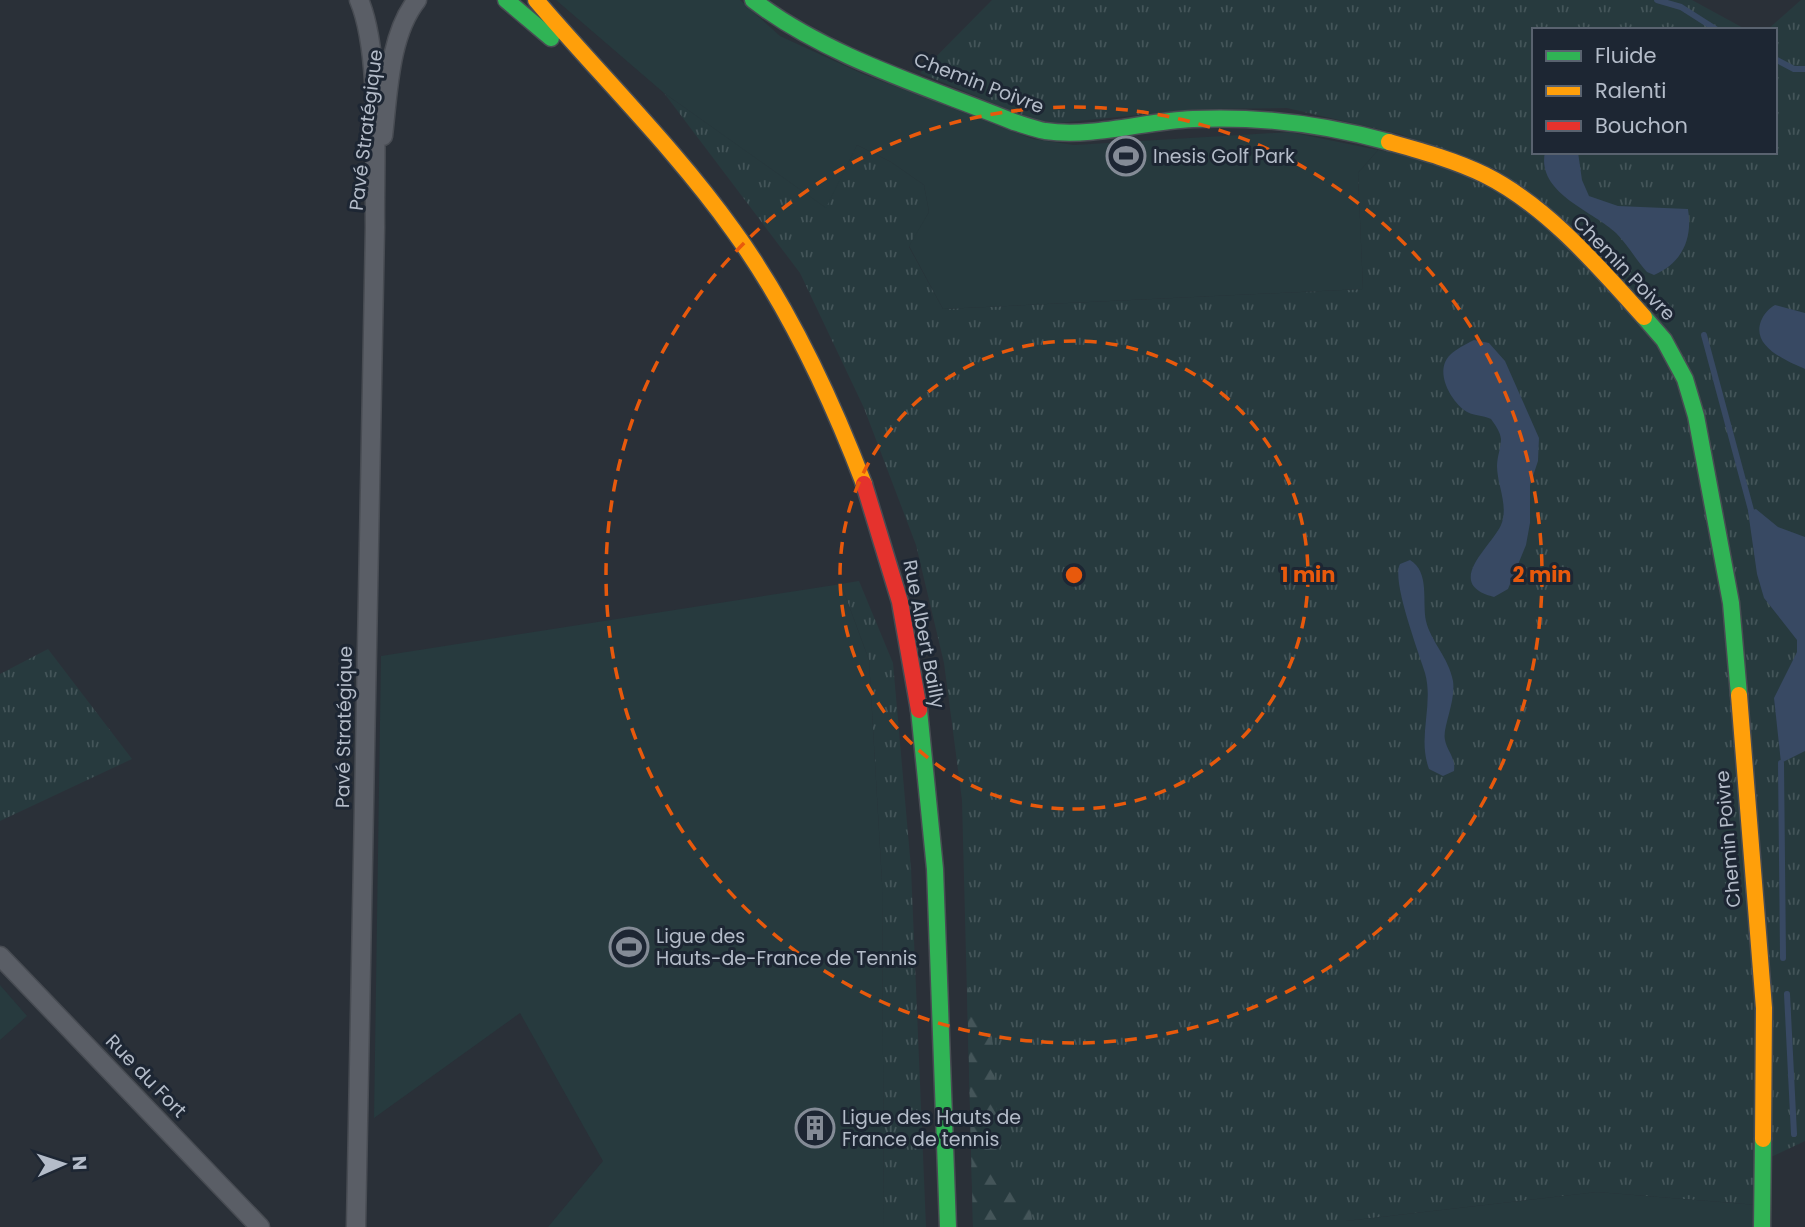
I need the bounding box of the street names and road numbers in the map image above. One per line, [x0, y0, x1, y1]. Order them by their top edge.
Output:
street label: Chemin Poivre [910, 46, 1048, 120]
street label: Pavé Stratégique [343, 48, 389, 212]
street label: Chemin Poivre [1567, 209, 1681, 327]
street label: Rue Albert Bailly [896, 557, 952, 711]
street label: Pavé Stratégique [329, 646, 359, 808]
street label: Chemin Poivre [1709, 769, 1747, 909]
street label: Rue du Fort [99, 1028, 193, 1124]

